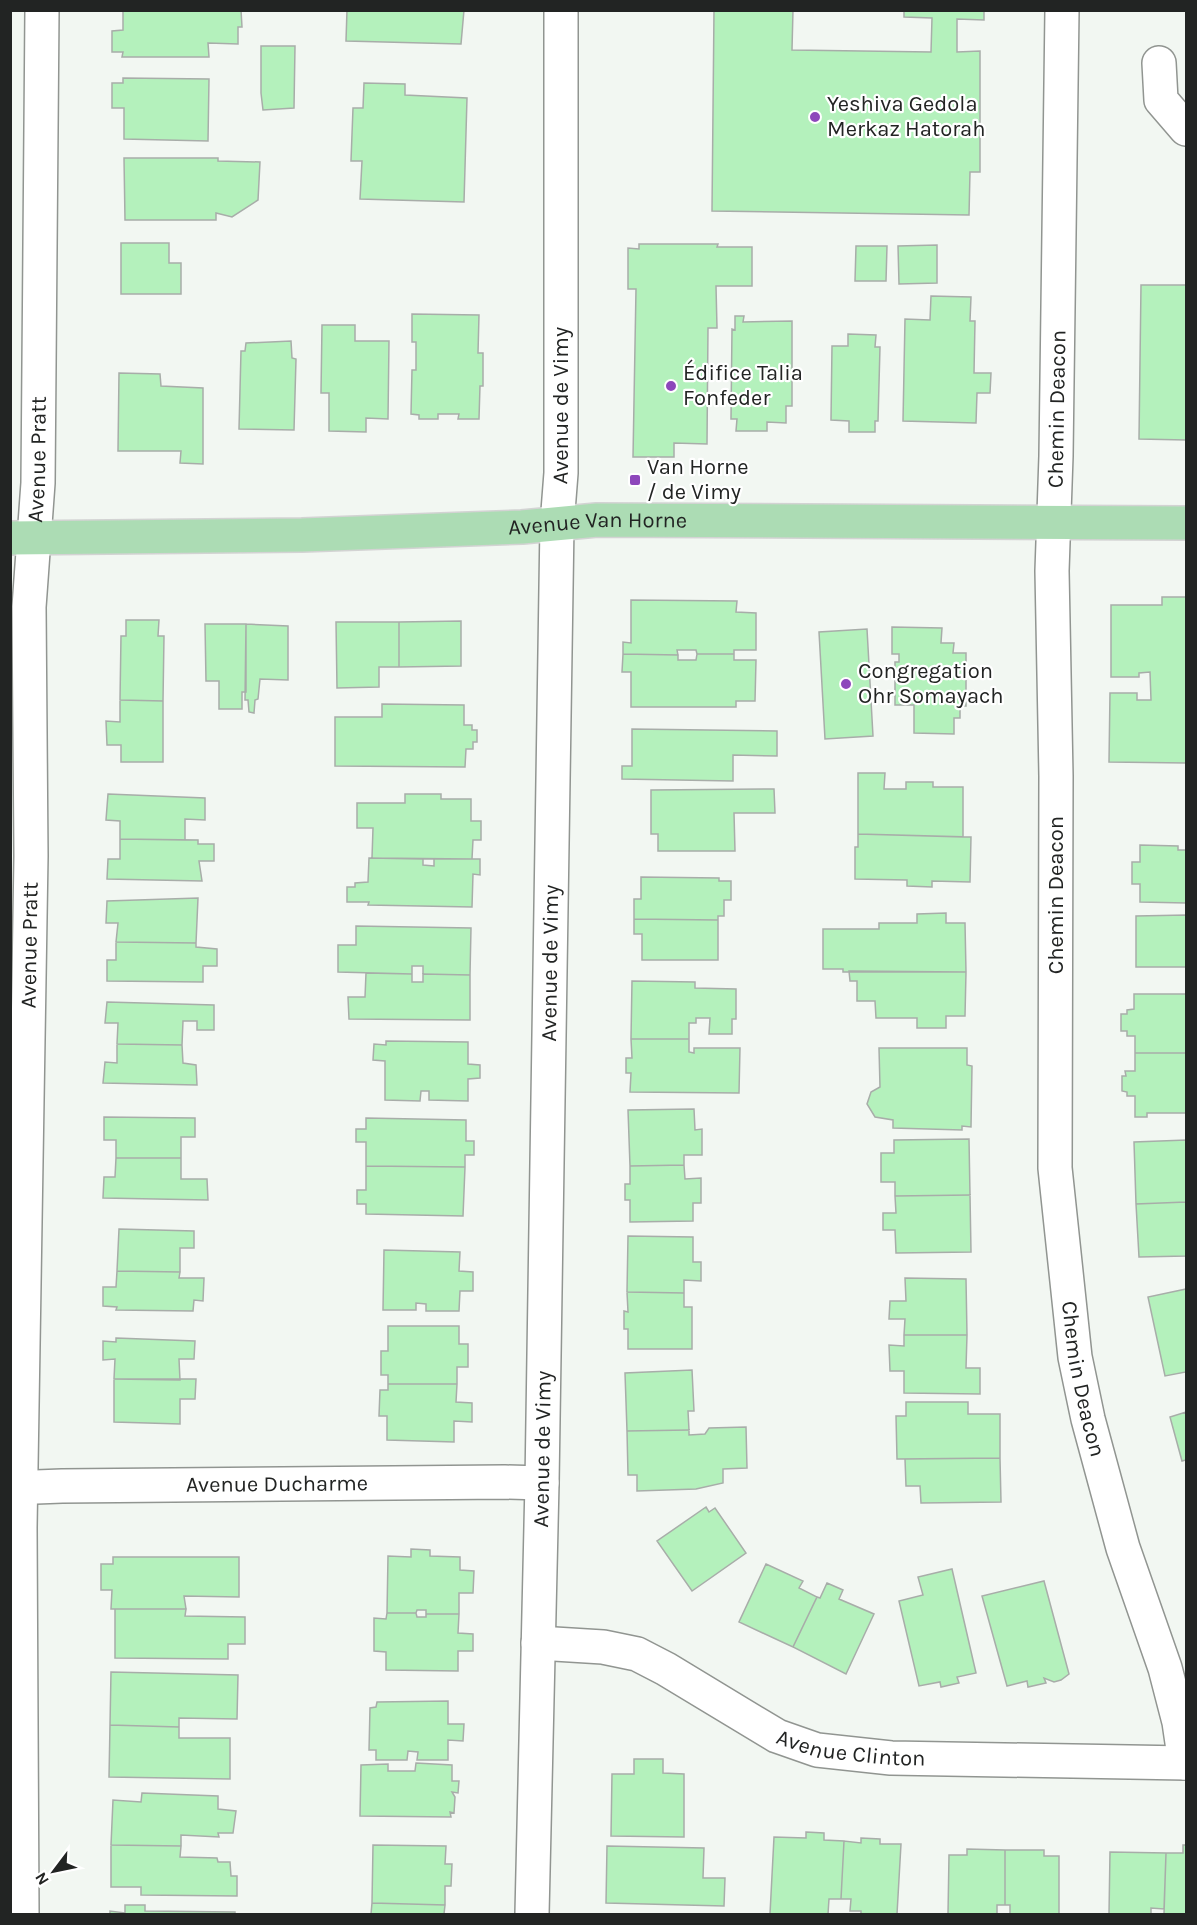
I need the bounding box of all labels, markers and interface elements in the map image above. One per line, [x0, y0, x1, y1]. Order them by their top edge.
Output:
place label: Yeshiva Gedola Merkaz Hatorah [827, 91, 986, 142]
marker: Yeshiva Gedola Merkaz Hatorah [808, 110, 822, 124]
street label: Avenue de Vimy [547, 327, 574, 485]
street label: Chemin Deacon [1043, 330, 1071, 488]
place label: Édifice Talia Fonfeder [683, 359, 803, 411]
marker: Édifice Talia Fonfeder [664, 379, 678, 393]
street label: Avenue Pratt [22, 396, 52, 524]
place label: Van Horne / de Vimy [647, 454, 749, 505]
marker: Van Horne / de Vimy [628, 473, 642, 487]
street label: Avenue Van Horne [508, 507, 687, 540]
place label: Congregation Ohr Somayach [858, 658, 1004, 709]
marker: Congregation Ohr Somayach [839, 677, 853, 691]
street label: Chemin Deacon [1043, 816, 1069, 974]
street label: Avenue Pratt [16, 882, 44, 1009]
street label: Avenue de Vimy [536, 884, 564, 1042]
street label: Chemin Deacon [1056, 1300, 1111, 1460]
street label: Avenue de Vimy [528, 1370, 557, 1528]
street label: Avenue Ducharme [186, 1470, 368, 1498]
street label: Avenue Clinton [773, 1724, 926, 1772]
north arrow [24, 1841, 84, 1901]
text: N [31, 1869, 53, 1889]

